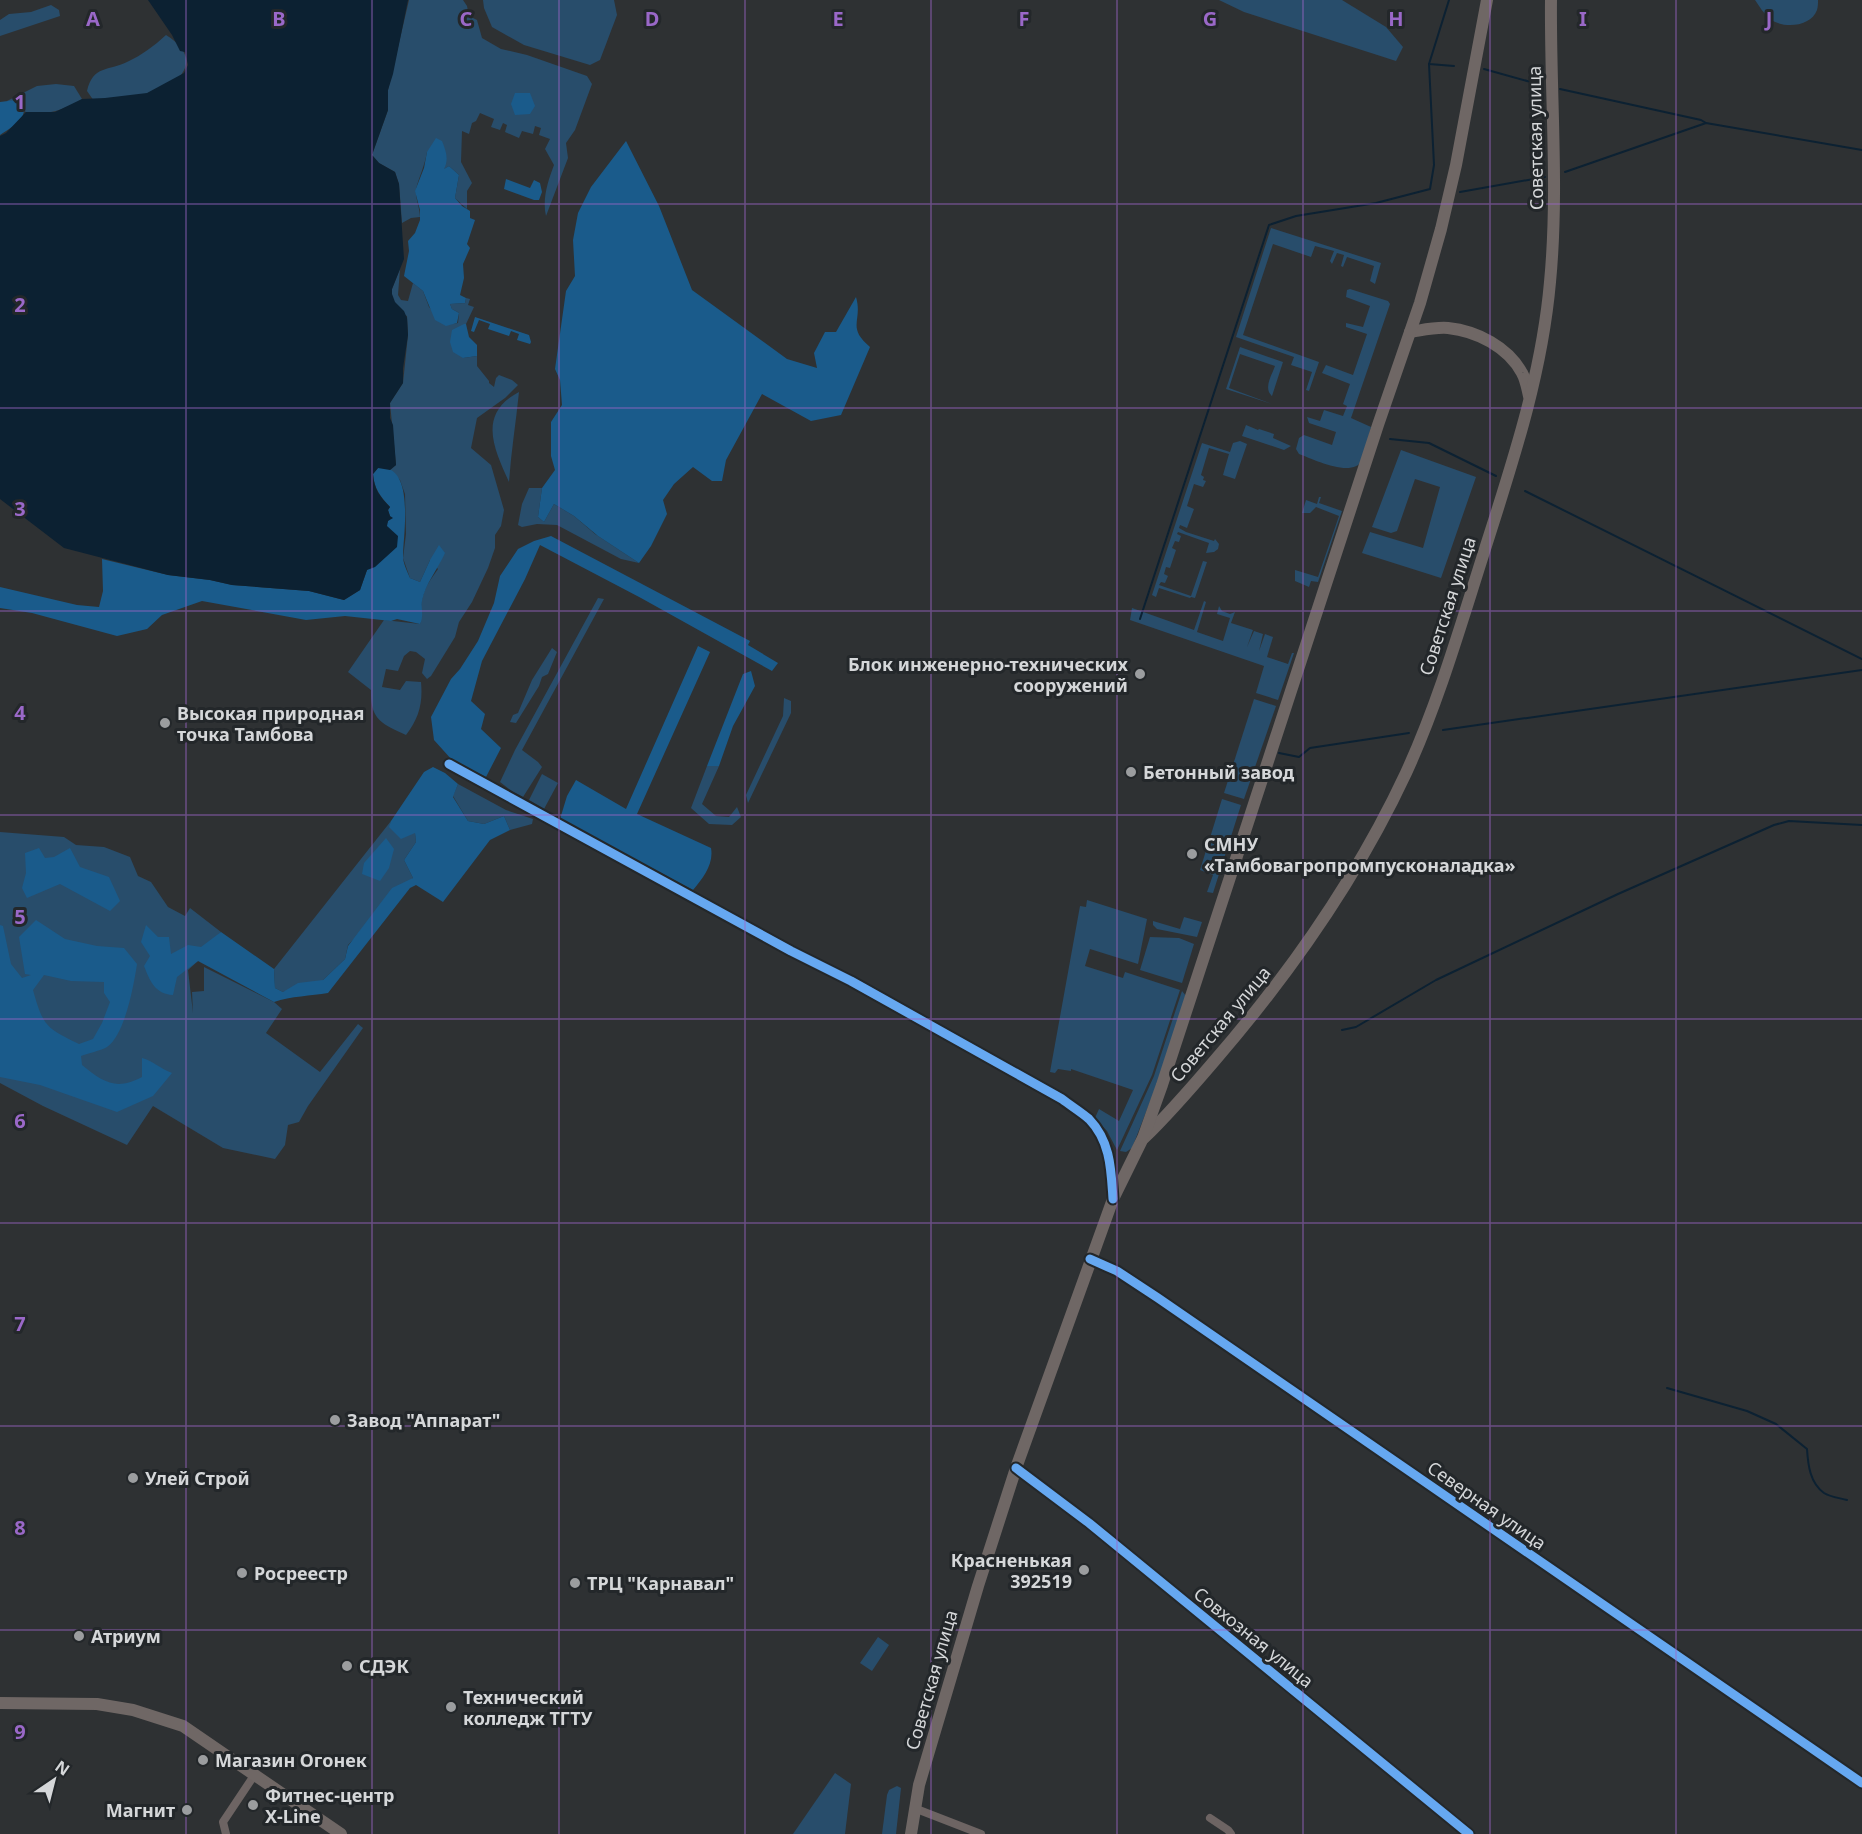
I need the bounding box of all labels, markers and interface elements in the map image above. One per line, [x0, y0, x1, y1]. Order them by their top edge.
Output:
text: A [86, 5, 100, 32]
text: B [272, 5, 286, 32]
text: C [460, 5, 473, 32]
text: D [645, 5, 659, 32]
text: E [832, 5, 844, 32]
text: F [1019, 5, 1029, 32]
text: G [1203, 5, 1217, 32]
text: H [1388, 5, 1404, 32]
text: I [1579, 5, 1587, 32]
text: J [1764, 5, 1772, 32]
street label: Советская улица [1522, 66, 1548, 210]
text: 1 [14, 88, 26, 115]
text: 2 [14, 291, 26, 318]
text: 3 [14, 495, 26, 522]
street label: Советская улица [1413, 534, 1481, 678]
place label: Блок инженерно-технических сооружений [848, 652, 1129, 697]
marker: Блок инженерно-технических сооружений [1133, 667, 1147, 681]
text: 4 [14, 699, 26, 726]
place label: Высокая природная точка Тамбова [177, 701, 364, 746]
marker: Высокая природная точка Тамбова [158, 716, 172, 730]
place label: Бетонный завод [1143, 760, 1295, 784]
marker: Бетонный завод [1124, 765, 1138, 779]
place label: СМНУ «Тамбовагропромпусконаладка» [1204, 832, 1516, 877]
marker: СМНУ «Тамбовагропромпусконаладка» [1185, 847, 1199, 861]
text: 5 [14, 903, 26, 930]
street label: Советская улица [1164, 961, 1276, 1087]
text: 6 [14, 1107, 26, 1134]
text: 7 [14, 1310, 26, 1337]
place label: Завод "Аппарат" [347, 1408, 500, 1432]
marker: Завод "Аппарат" [328, 1413, 342, 1427]
street label: Северная улица [1423, 1455, 1551, 1555]
place label: Улей Строй [145, 1466, 250, 1490]
marker: Улей Строй [126, 1471, 140, 1485]
text: 8 [14, 1514, 26, 1541]
place label: Красненькая 392519 [951, 1548, 1072, 1593]
place label: Росреестр [254, 1561, 348, 1585]
marker: Красненькая 392519 [1077, 1563, 1091, 1577]
marker: Росреестр [235, 1566, 249, 1580]
place label: ТРЦ "Карнавал" [587, 1571, 734, 1595]
marker: ТРЦ "Карнавал" [568, 1576, 582, 1590]
street label: Совхозная улица [1189, 1581, 1319, 1693]
street label: Советская улица [900, 1607, 962, 1753]
place label: Атриум [91, 1624, 161, 1648]
marker: Атриум [72, 1629, 86, 1643]
place label: СДЭК [359, 1654, 409, 1678]
marker: СДЭК [340, 1659, 354, 1673]
place label: Технический колледж ТГТУ [463, 1685, 593, 1730]
marker: Технический колледж ТГТУ [444, 1700, 458, 1714]
text: 9 [14, 1718, 26, 1745]
place label: Магазин Огонек [215, 1748, 367, 1772]
north arrow [24, 1750, 84, 1810]
marker: Магазин Огонек [196, 1753, 210, 1767]
text: N [51, 1755, 74, 1780]
place label: Фитнес-центр X-Line [265, 1783, 395, 1828]
place label: Магнит [106, 1798, 175, 1822]
marker: Фитнес-центр X-Line [246, 1798, 260, 1812]
marker: Магнит [180, 1803, 194, 1817]

